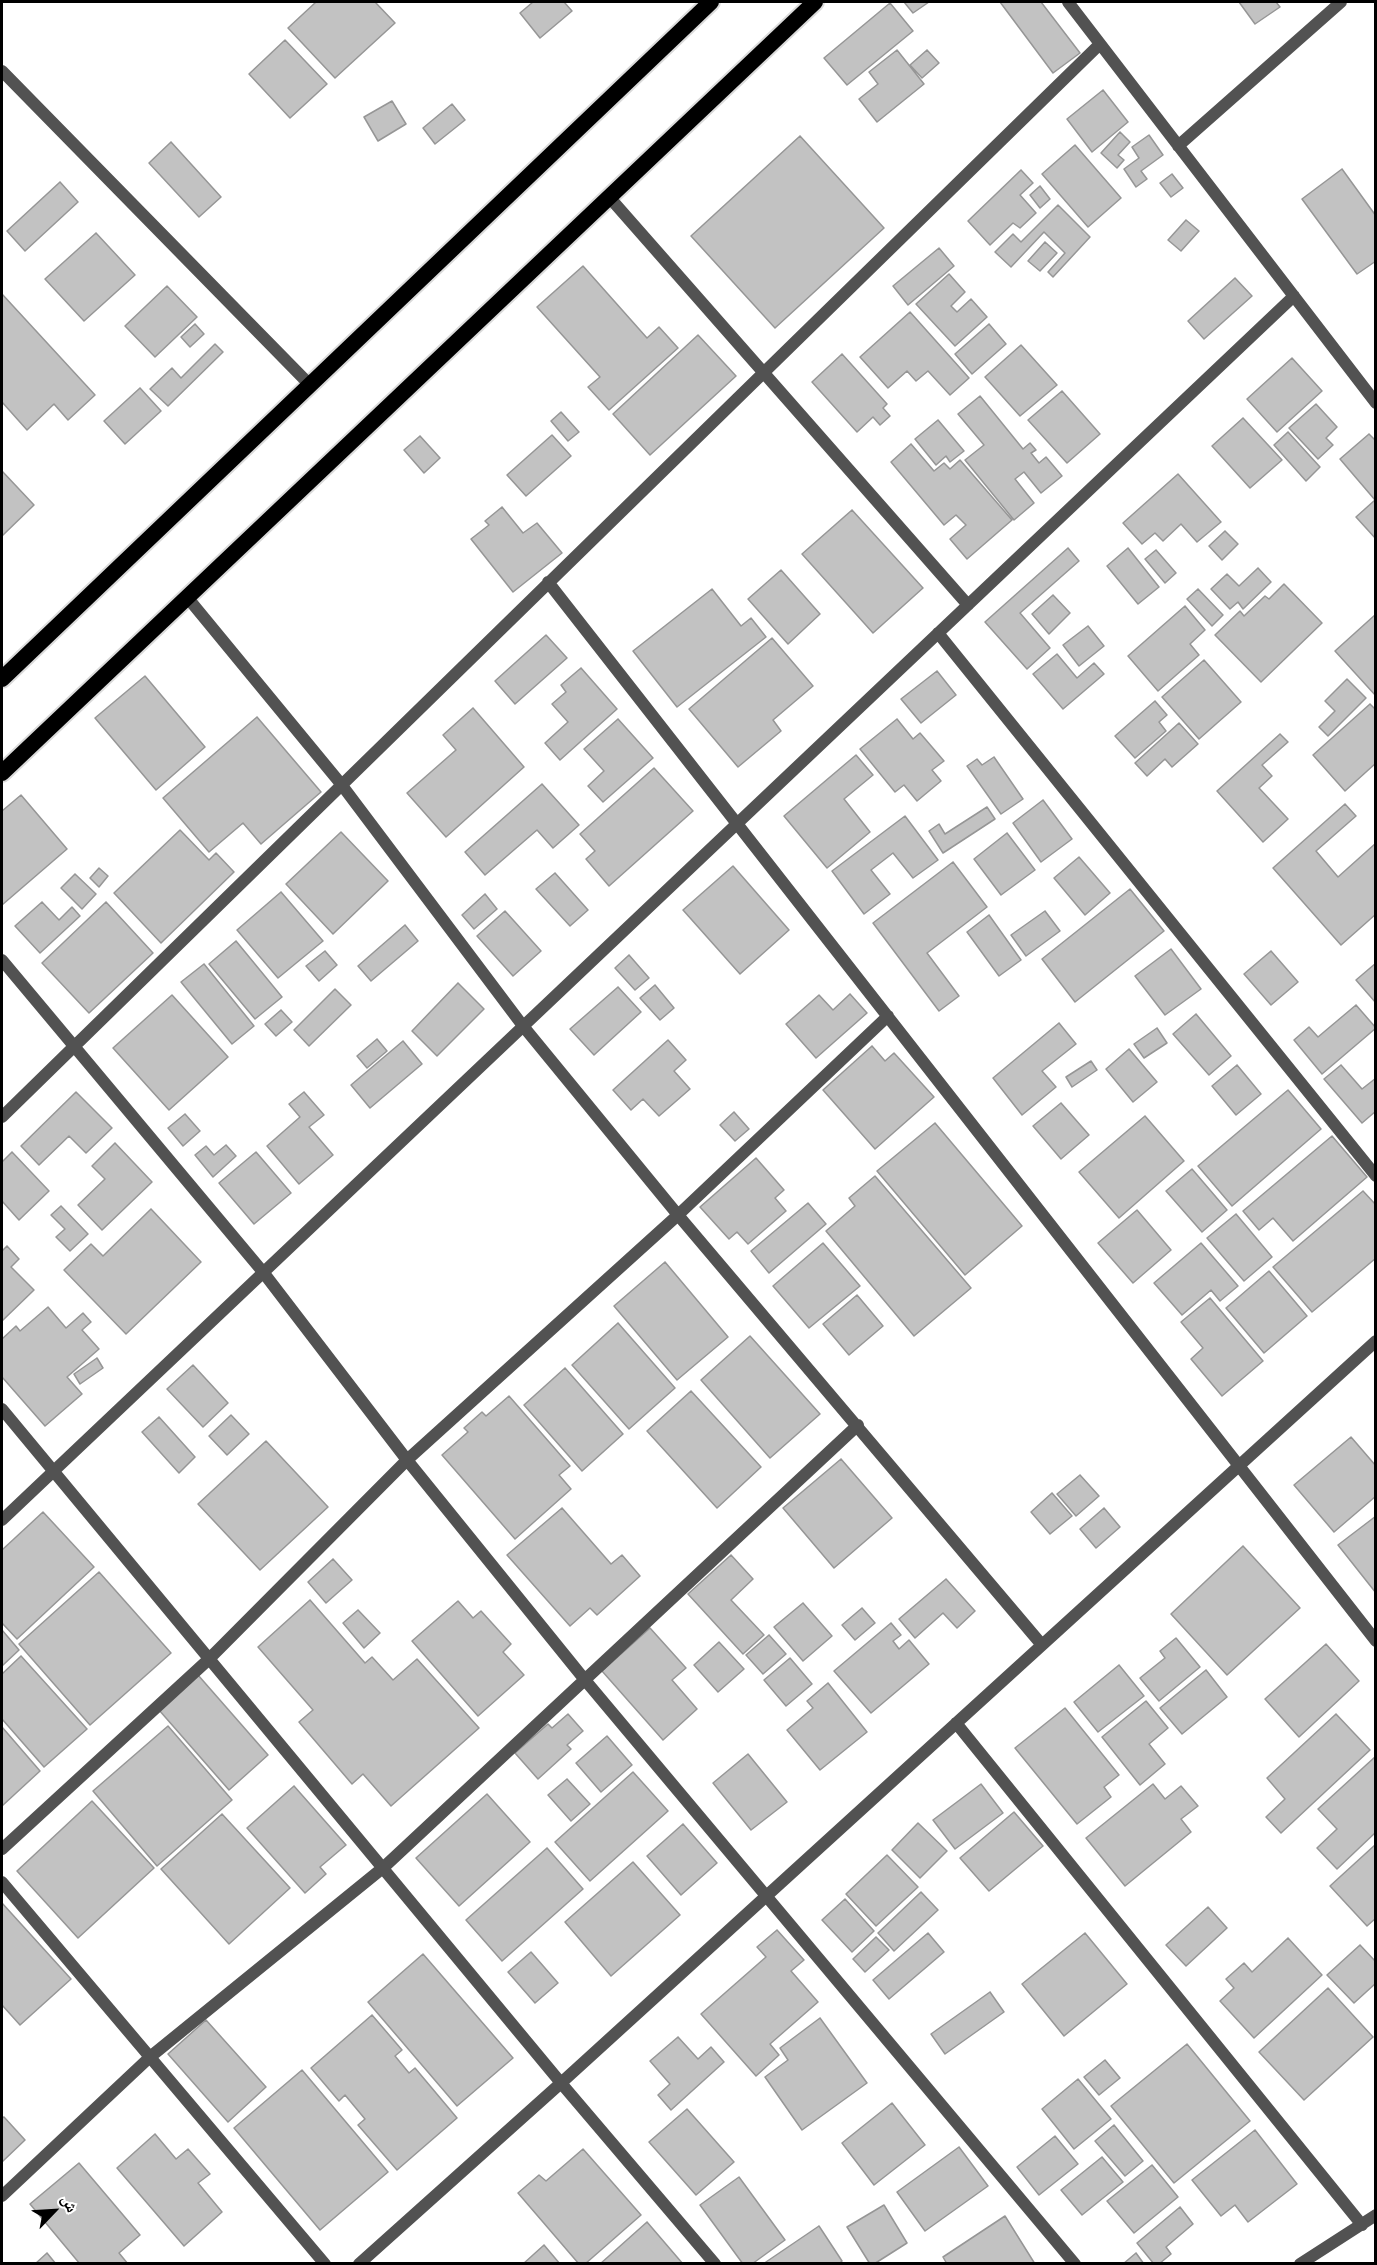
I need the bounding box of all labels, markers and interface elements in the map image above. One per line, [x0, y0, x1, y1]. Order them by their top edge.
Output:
north arrow [24, 2181, 84, 2241]
text: ش [57, 2191, 84, 2216]

